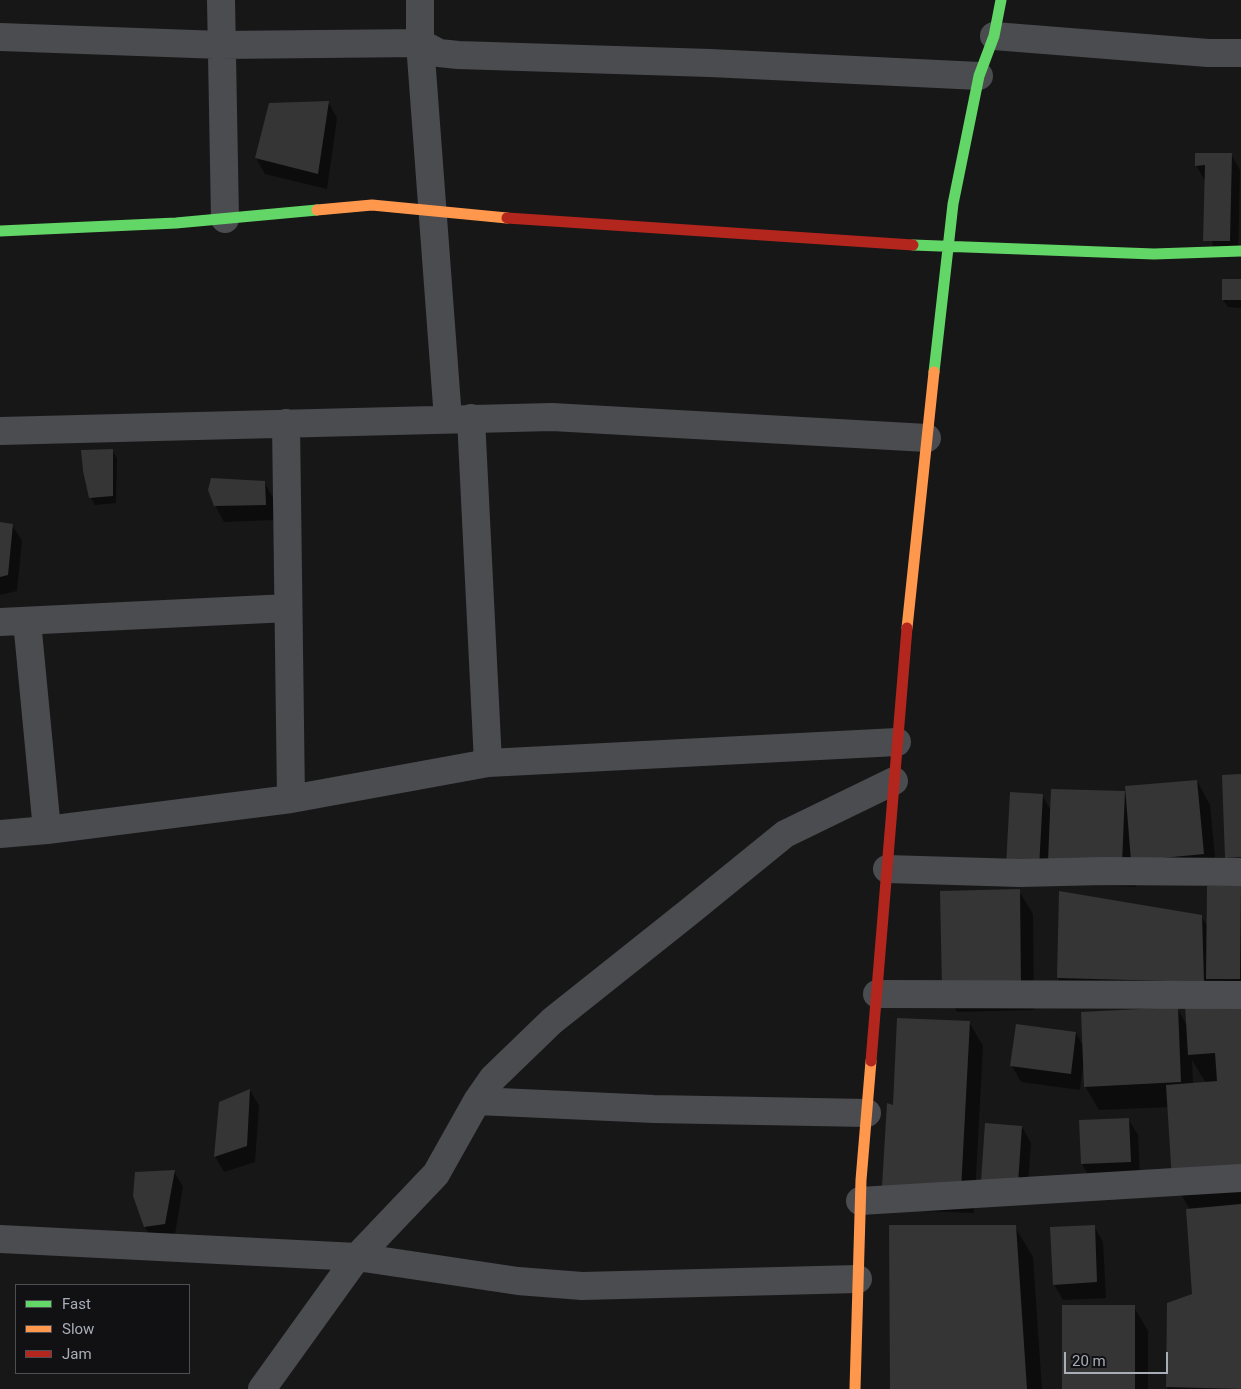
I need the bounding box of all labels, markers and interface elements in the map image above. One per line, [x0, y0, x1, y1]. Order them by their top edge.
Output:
legend [15, 1284, 190, 1374]
text: Fast [62, 1295, 91, 1313]
text: Slow [62, 1320, 94, 1338]
scale bar [1066, 1342, 1170, 1374]
text: Jam [62, 1345, 92, 1363]
text: 20 m [1072, 1352, 1106, 1370]

